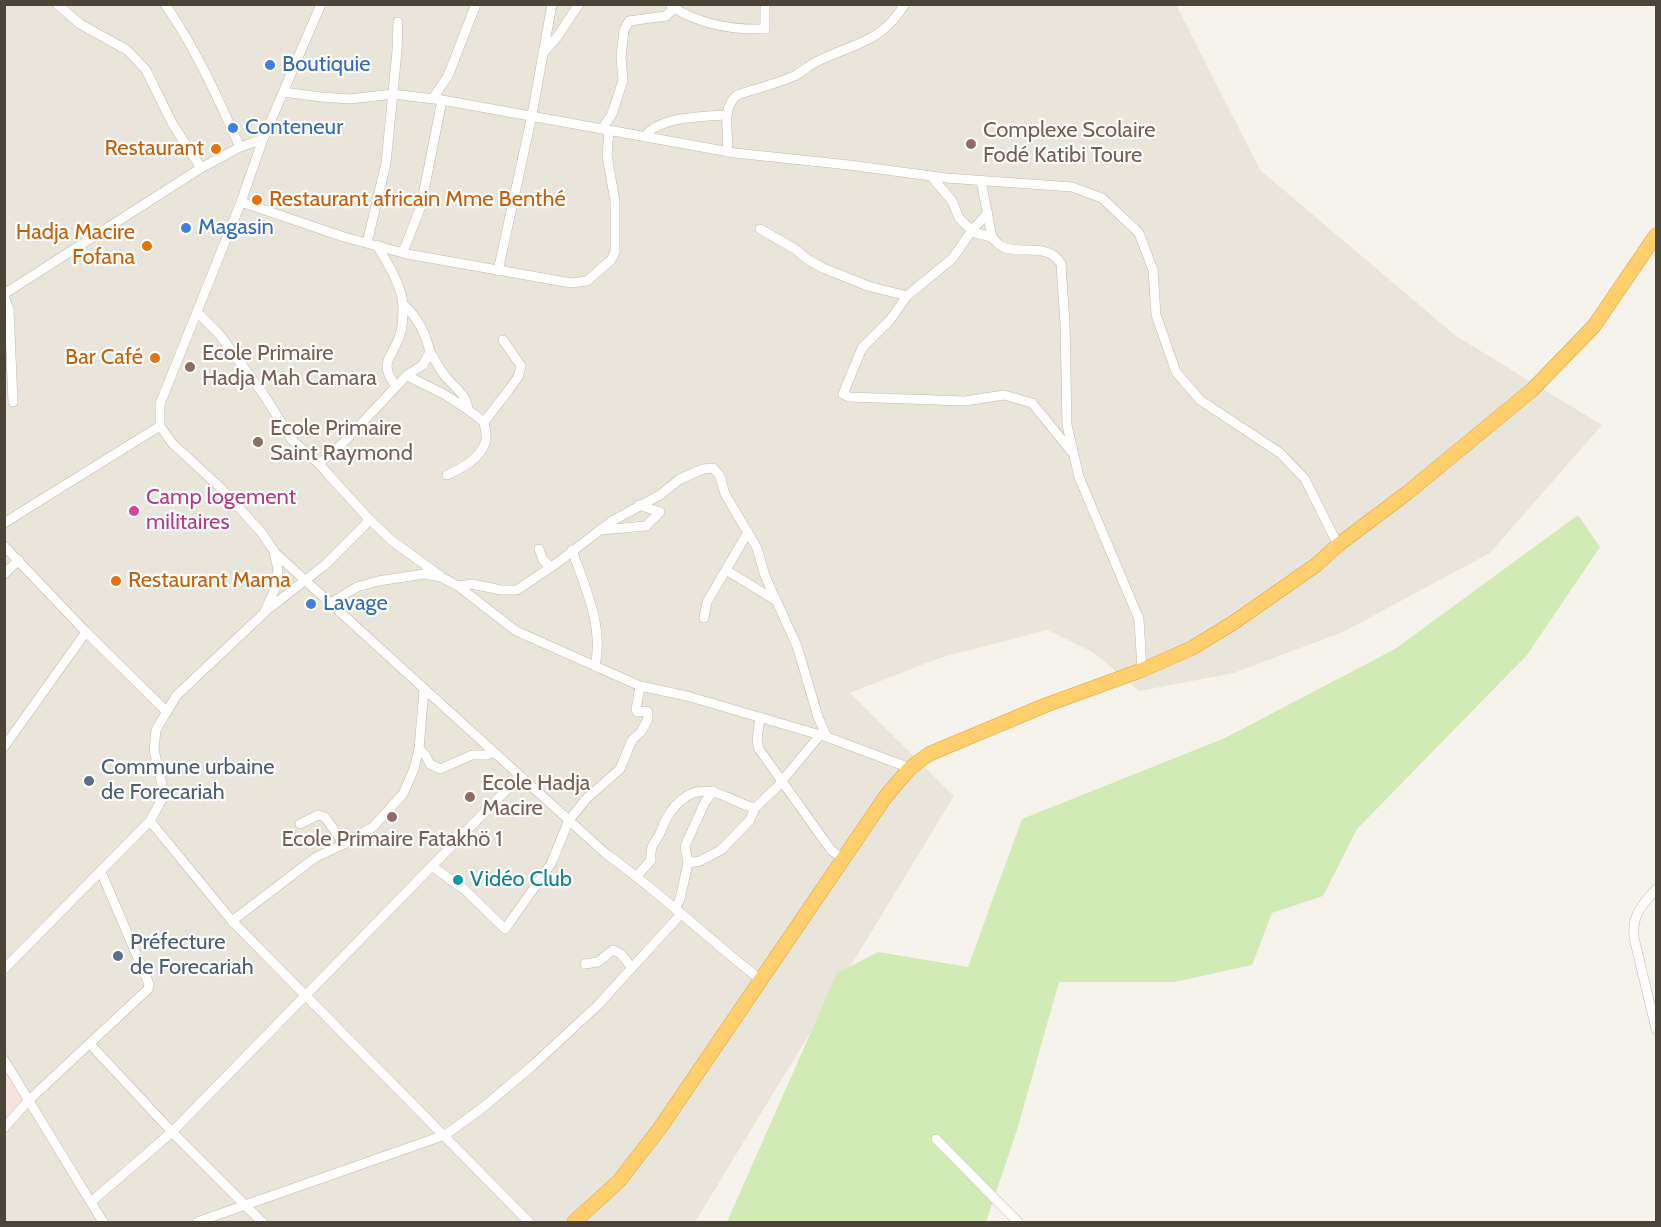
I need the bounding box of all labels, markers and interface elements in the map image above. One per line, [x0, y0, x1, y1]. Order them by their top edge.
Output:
place label: Boutiquie [282, 52, 371, 78]
marker: Boutiquie [263, 58, 277, 72]
place label: Conteneur [245, 115, 343, 141]
place label: Complexe Scolaire Fodé Katibi Toure [983, 118, 1156, 170]
marker: Conteneur [226, 121, 240, 135]
place label: Restaurant [104, 136, 204, 162]
marker: Complexe Scolaire Fodé Katibi Toure [964, 137, 978, 151]
marker: Restaurant [209, 142, 223, 156]
place label: Restaurant africain Mme Benthé [269, 187, 566, 213]
marker: Restaurant africain Mme Benthé [250, 193, 264, 207]
place label: Magasin [198, 215, 274, 241]
place label: Hadja Macire Fofana [16, 220, 135, 272]
marker: Magasin [179, 221, 193, 235]
marker: Hadja Macire Fofana [140, 239, 154, 253]
place label: Ecole Primaire Hadja Mah Camara [202, 341, 377, 392]
place label: Bar Café [65, 345, 143, 371]
marker: Bar Café [148, 351, 162, 365]
marker: Ecole Primaire Hadja Mah Camara [183, 360, 197, 374]
place label: Ecole Primaire Saint Raymond [270, 416, 413, 468]
marker: Ecole Primaire Saint Raymond [251, 435, 265, 449]
place label: Camp logement militaires [146, 485, 296, 536]
marker: Camp logement militaires [127, 504, 141, 518]
place label: Restaurant Mama [128, 568, 291, 594]
marker: Restaurant Mama [109, 574, 123, 588]
place label: Lavage [323, 591, 388, 617]
marker: Lavage [304, 597, 318, 611]
place label: Commune urbaine de Forecariah [101, 755, 274, 806]
place label: Ecole Hadja Macire [482, 771, 590, 822]
marker: Commune urbaine de Forecariah [82, 774, 96, 788]
marker: Ecole Hadja Macire [463, 790, 477, 804]
marker: Ecole Primaire Fatakhö 1 [385, 810, 399, 824]
place label: Ecole Primaire Fatakhö 1 [281, 827, 503, 853]
place label: Vidéo Club [470, 867, 572, 893]
marker: Vidéo Club [451, 873, 465, 887]
place label: Préfecture de Forecariah [130, 930, 254, 981]
marker: Préfecture de Forecariah [111, 949, 125, 963]

